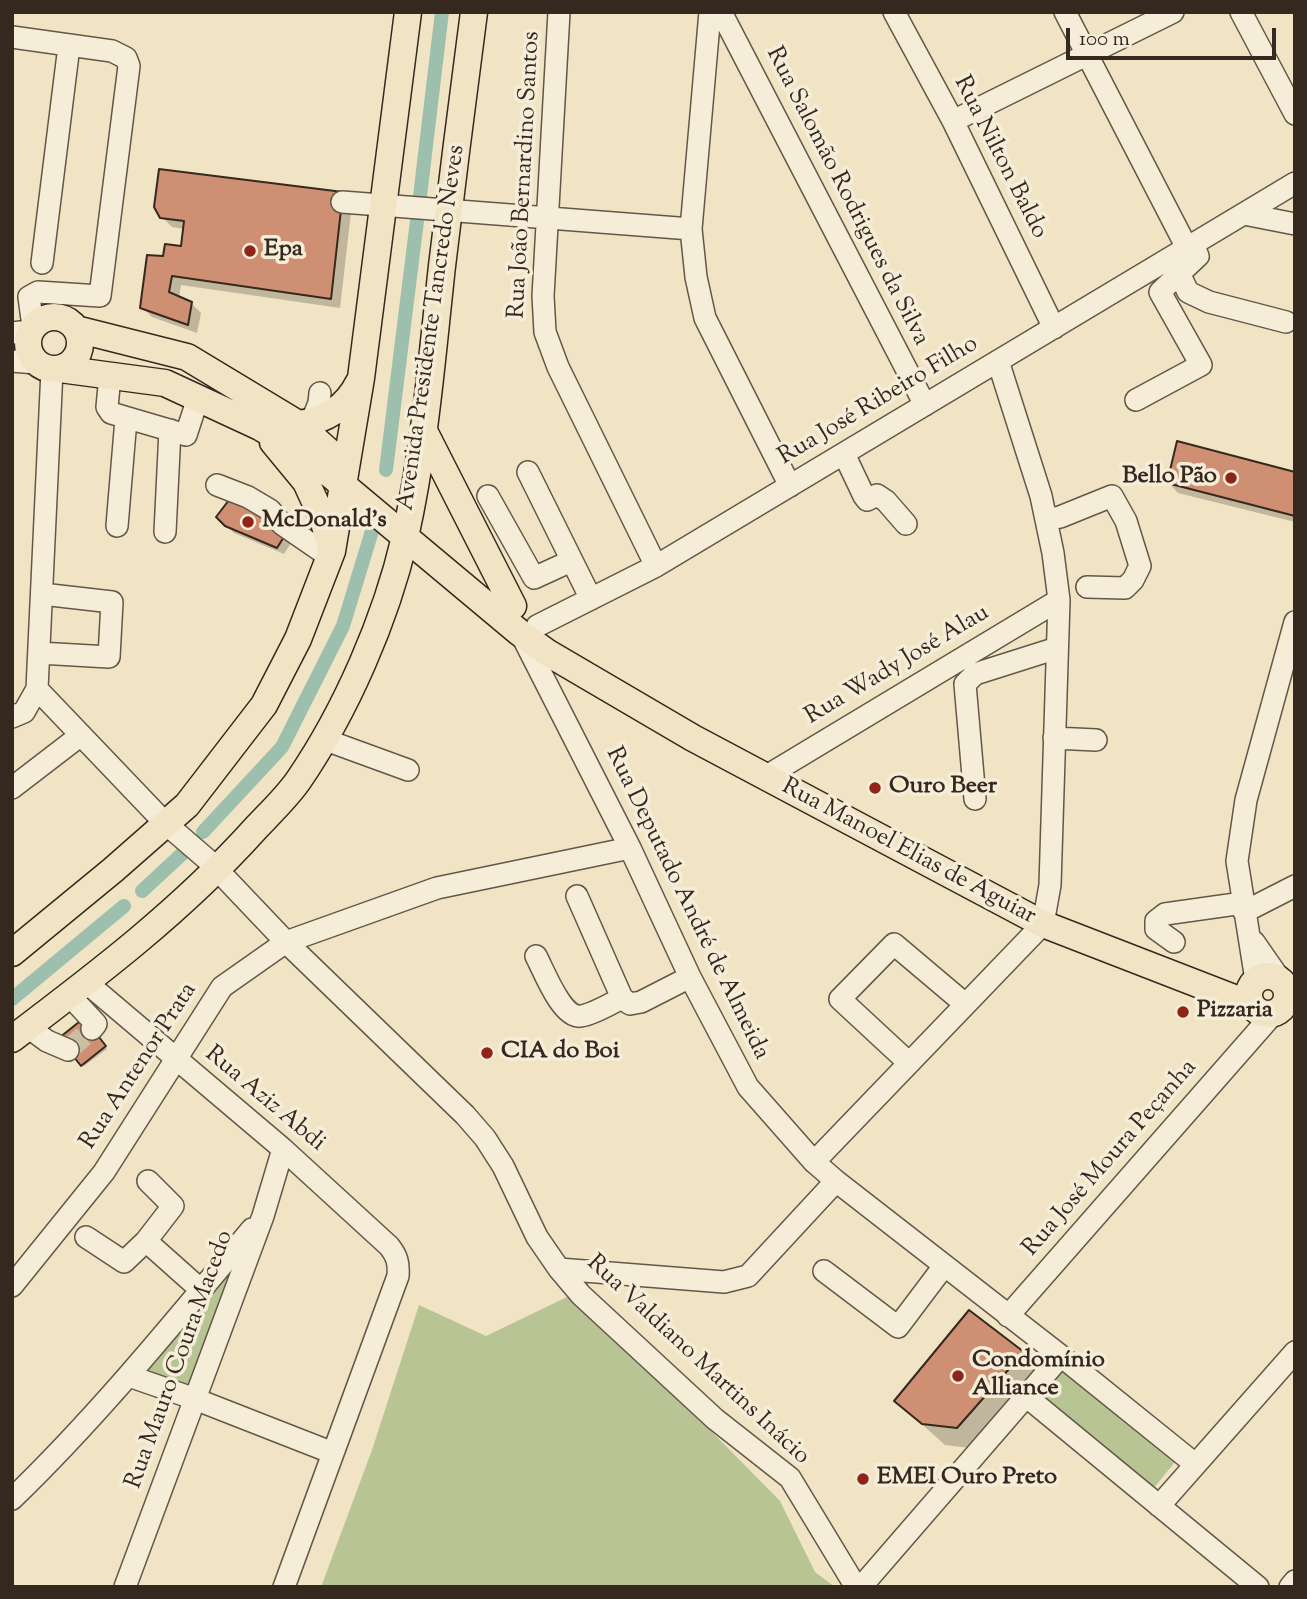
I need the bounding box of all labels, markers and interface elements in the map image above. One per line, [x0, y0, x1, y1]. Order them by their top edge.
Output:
scale bar [1069, 14, 1279, 58]
text: 100 m [1079, 25, 1130, 55]
street label: Rua João Bernardino Santos [504, 31, 548, 319]
street label: Rua Salomão Rodrigues da Silva [758, 43, 934, 351]
street label: Rua Nilton Baldo [946, 72, 1052, 244]
street label: Avenida Presidente Tancredo Neves [393, 143, 473, 513]
place label: Epa [264, 237, 303, 265]
marker: Epa [242, 243, 258, 259]
street label: Rua José Ribeiro Filho [774, 331, 984, 473]
place label: Bello Pão [1122, 464, 1217, 492]
marker: Bello Pão [1223, 470, 1239, 486]
place label: McDonald's [262, 508, 387, 536]
marker: McDonald's [240, 514, 256, 530]
street label: Rua Wady José Alau [801, 600, 995, 732]
street label: Rua Deputado André de Almeida [598, 743, 774, 1065]
street label: Rua Manoel Elias de Aguiar [776, 774, 1040, 932]
place label: Ouro Beer [889, 774, 997, 802]
marker: Ouro Beer [867, 780, 883, 796]
street label: Rua Antenor Prata [75, 978, 205, 1156]
place label: Pizzaria [1197, 998, 1273, 1026]
marker: Pizzaria [1175, 1004, 1191, 1020]
place label: CIA do Boi [501, 1039, 619, 1067]
street label: Rua Aziz Abdi [198, 1041, 330, 1159]
marker: CIA do Boi [479, 1045, 495, 1061]
street label: Rua José Moura Peçanha [1018, 1055, 1204, 1263]
street label: Rua Mauro Coura Macedo [121, 1227, 241, 1493]
street label: Rua Valdiano Martins Inácio [579, 1250, 815, 1472]
place label: Condomínio Alliance [972, 1348, 1105, 1404]
marker: Condomínio Alliance [950, 1368, 966, 1384]
place label: EMEI Ouro Preto [877, 1465, 1057, 1493]
marker: EMEI Ouro Preto [855, 1471, 871, 1487]

